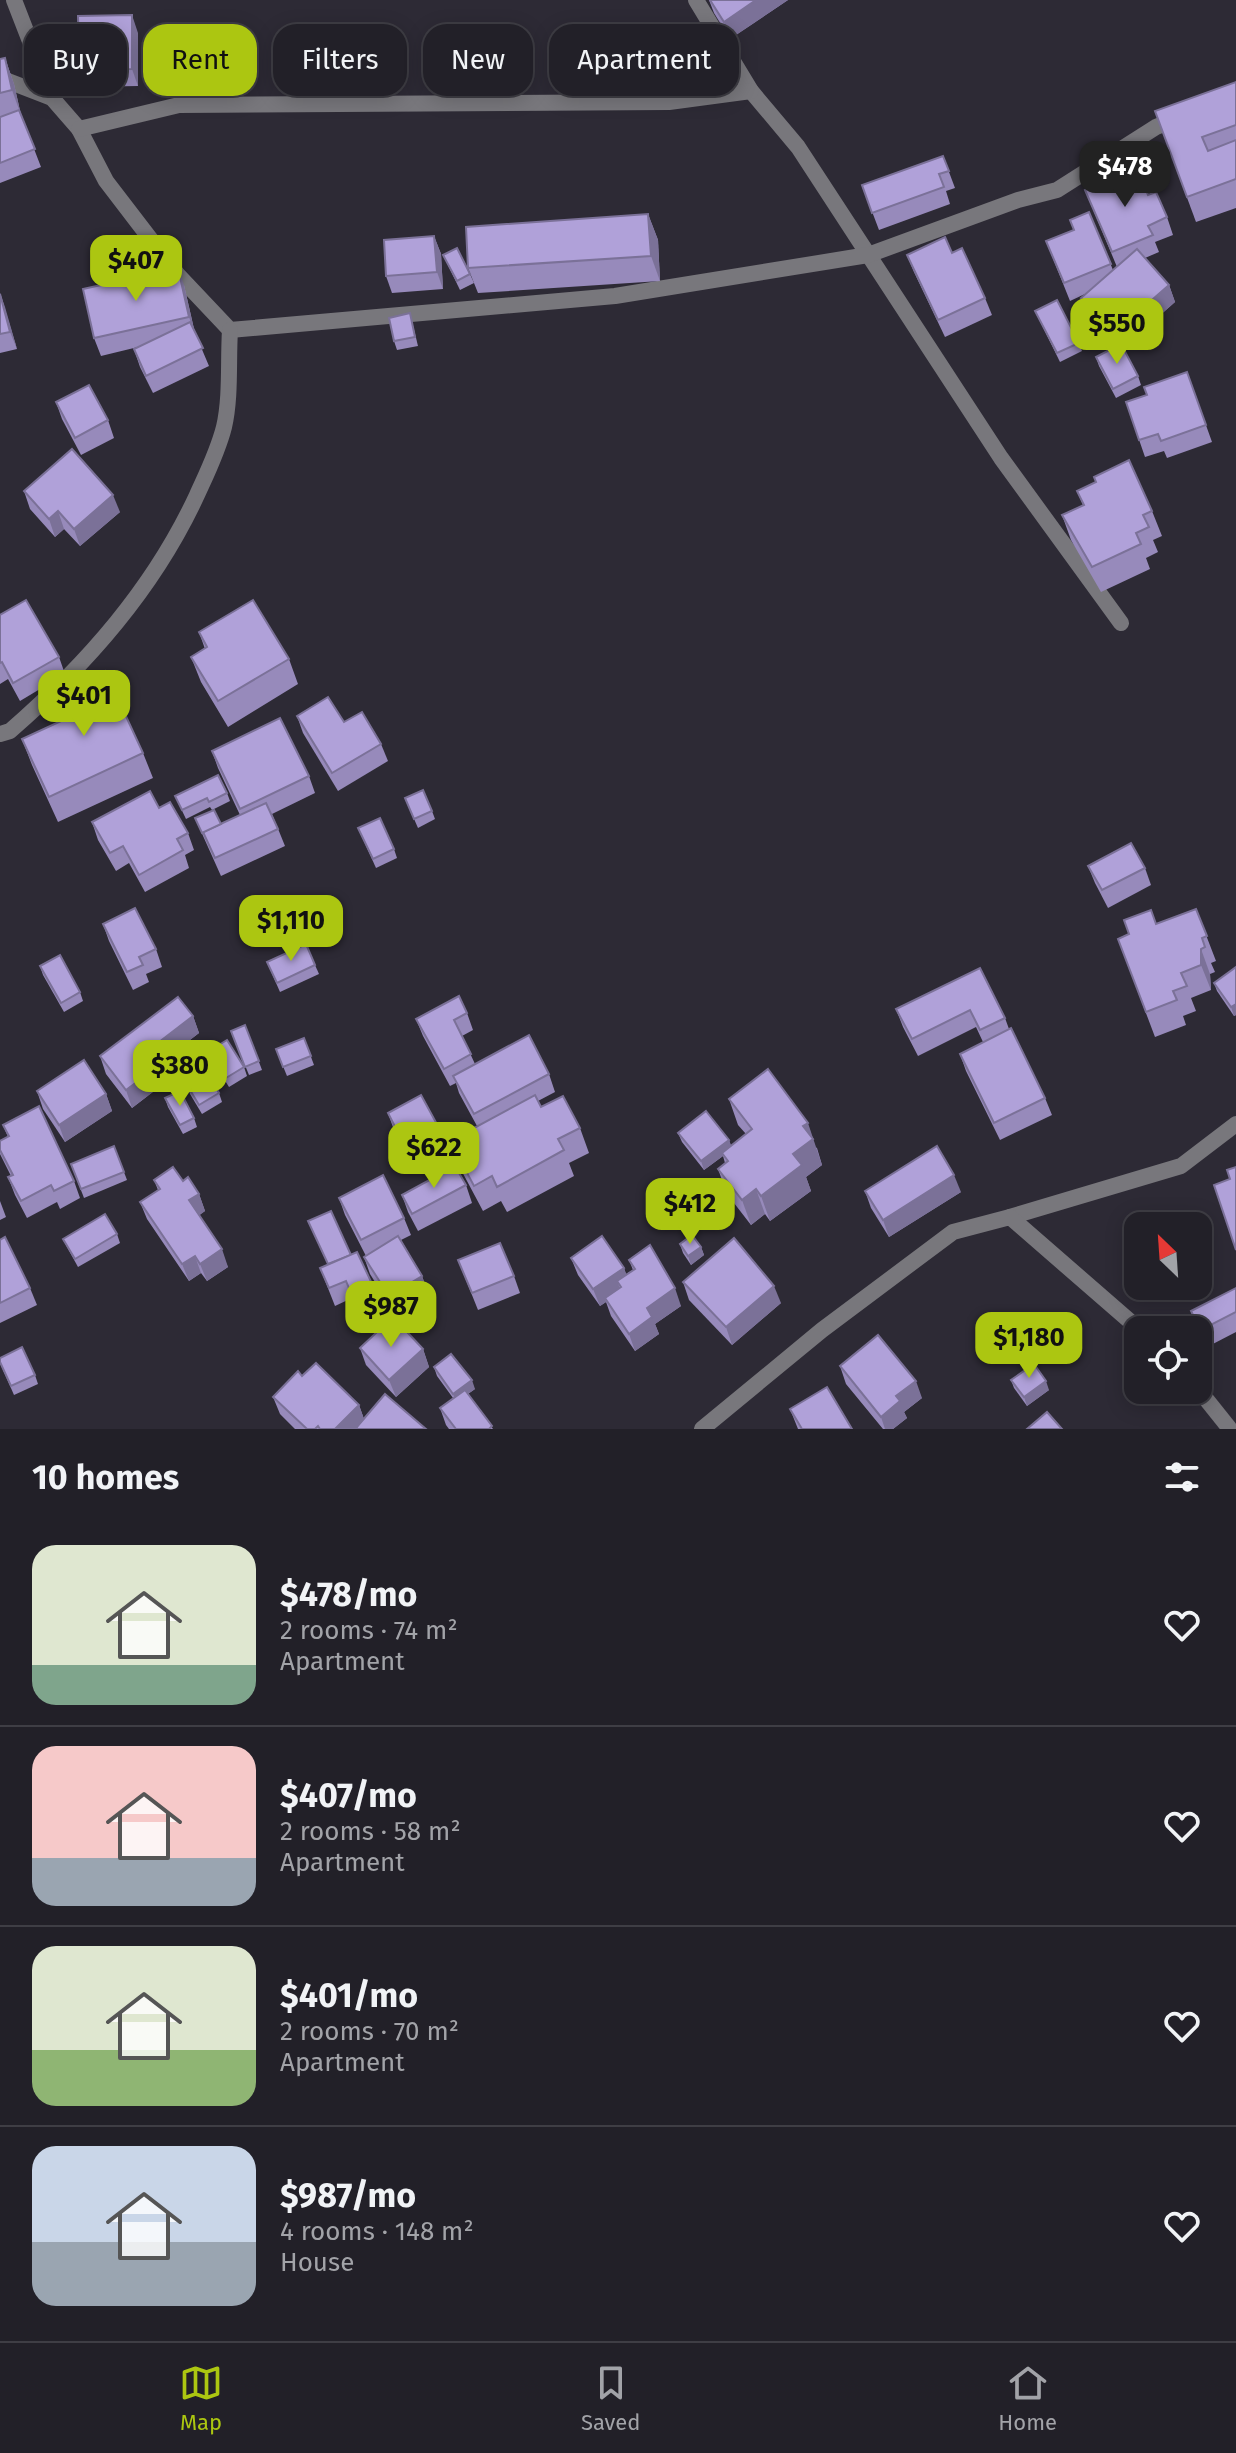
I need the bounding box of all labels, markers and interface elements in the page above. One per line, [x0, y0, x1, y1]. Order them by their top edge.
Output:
chip: Buy [24, 24, 127, 96]
chip: Rent [143, 24, 257, 96]
chip: Filters [273, 24, 407, 96]
chip: New [423, 24, 533, 96]
chip: Apartment [549, 24, 739, 96]
pin: $478 [1078, 141, 1172, 209]
text: $478 [1097, 151, 1153, 182]
pin: $407 [89, 235, 183, 303]
text: $407 [108, 245, 164, 276]
pin: $550 [1070, 298, 1164, 366]
text: $550 [1088, 308, 1146, 339]
pin: $401 [37, 670, 131, 738]
text: $401 [56, 680, 112, 711]
pin: $1,110 [226, 895, 356, 963]
text: $1,110 [257, 905, 325, 936]
pin: $380 [133, 1040, 227, 1108]
text: $380 [151, 1050, 209, 1081]
pin: $622 [387, 1122, 481, 1190]
text: $622 [406, 1132, 462, 1163]
pin: $412 [643, 1178, 737, 1246]
text: $412 [664, 1188, 716, 1219]
north arrow [1124, 1212, 1212, 1300]
map controls [1124, 1212, 1212, 1404]
pin: $987 [344, 1281, 438, 1349]
text: $987 [363, 1291, 419, 1322]
pin: $1,180 [964, 1312, 1094, 1380]
button: locate [1124, 1316, 1212, 1404]
text: $1,180 [993, 1322, 1065, 1353]
icon: filters [1160, 1455, 1204, 1499]
text: 10 homes [32, 1457, 179, 1498]
text: $478/mo [280, 1574, 417, 1615]
icon: home [96, 1577, 192, 1673]
icon: heart [1160, 1603, 1204, 1647]
text: 2 rooms · 74 m² [280, 1615, 458, 1646]
text: Apartment [280, 1646, 405, 1677]
text: $407/mo [280, 1775, 417, 1816]
icon: home [96, 1778, 192, 1874]
icon: heart [1160, 1804, 1204, 1848]
text: 2 rooms · 58 m² [280, 1816, 461, 1847]
text: Apartment [280, 1847, 405, 1878]
text: $401/mo [280, 1975, 418, 2016]
icon: home [96, 1978, 192, 2074]
icon: heart [1160, 2004, 1204, 2048]
text: 2 rooms · 70 m² [280, 2016, 459, 2047]
text: Apartment [280, 2047, 405, 2078]
text: $987/mo [280, 2175, 416, 2216]
icon: home [96, 2178, 192, 2274]
icon: heart [1160, 2204, 1204, 2248]
text: 4 rooms · 148 m² [280, 2216, 474, 2247]
text: House [280, 2247, 354, 2278]
tab: Map [179, 2361, 223, 2436]
tab: Saved [581, 2361, 640, 2436]
tab: Home [998, 2361, 1057, 2436]

